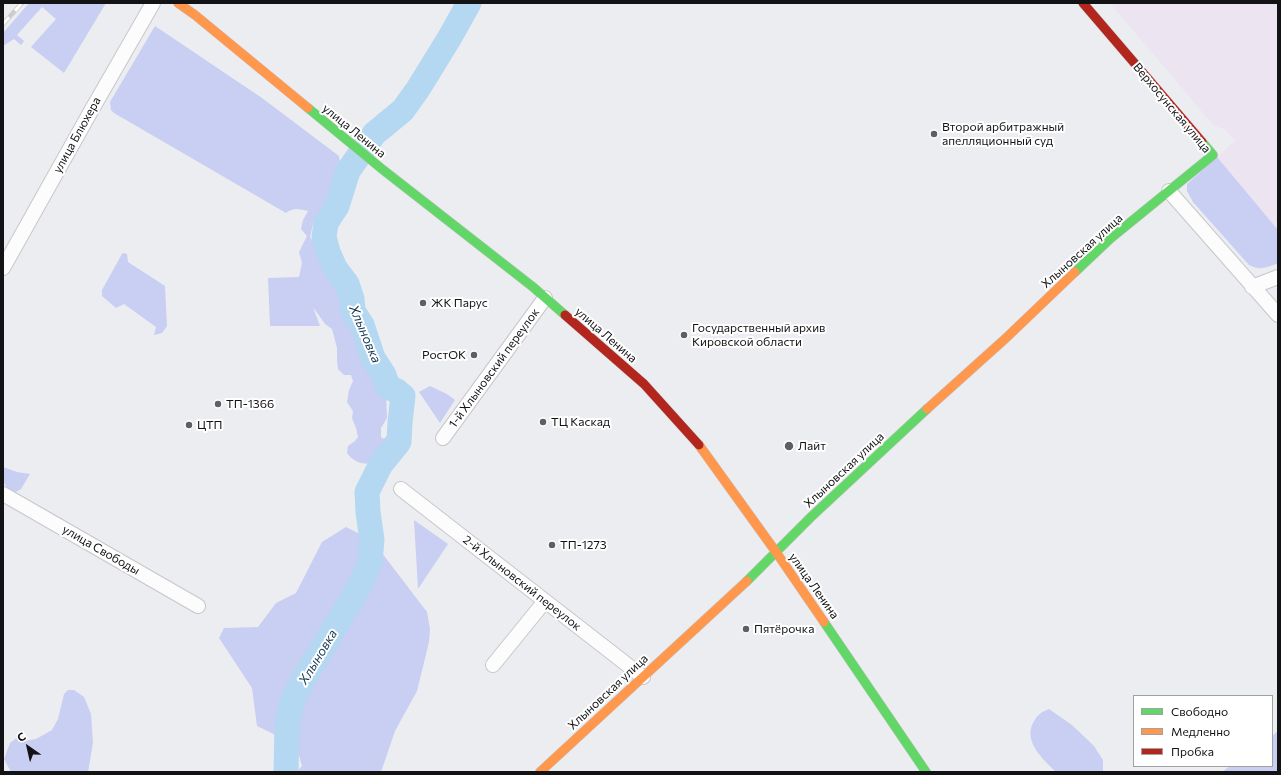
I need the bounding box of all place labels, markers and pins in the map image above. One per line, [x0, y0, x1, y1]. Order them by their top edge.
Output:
place label: Второй арбитражный апелляционный суд [942, 120, 1064, 148]
marker: Второй арбитражный апелляционный суд [929, 129, 939, 139]
place label: ЖК Парус [431, 296, 488, 310]
marker: ЖК Парус [418, 298, 428, 308]
place label: Государственный архив Кировской области [692, 321, 825, 349]
marker: Государственный архив Кировской области [679, 330, 689, 340]
place label: РостОК [422, 348, 466, 362]
marker: РостОК [469, 350, 479, 360]
place label: ТП-1366 [226, 397, 274, 411]
marker: ТП-1366 [213, 399, 223, 409]
place label: ТЦ Каскад [551, 415, 610, 429]
marker: ТЦ Каскад [538, 417, 548, 427]
place label: ЦТП [197, 418, 223, 432]
marker: ЦТП [184, 420, 194, 430]
place label: Лайт [798, 439, 826, 453]
marker: Лайт [783, 440, 795, 452]
place label: ТП-1273 [560, 538, 607, 552]
marker: ТП-1273 [547, 540, 557, 550]
place label: Пятёрочка [754, 622, 814, 636]
marker: Пятёрочка [741, 624, 751, 634]

